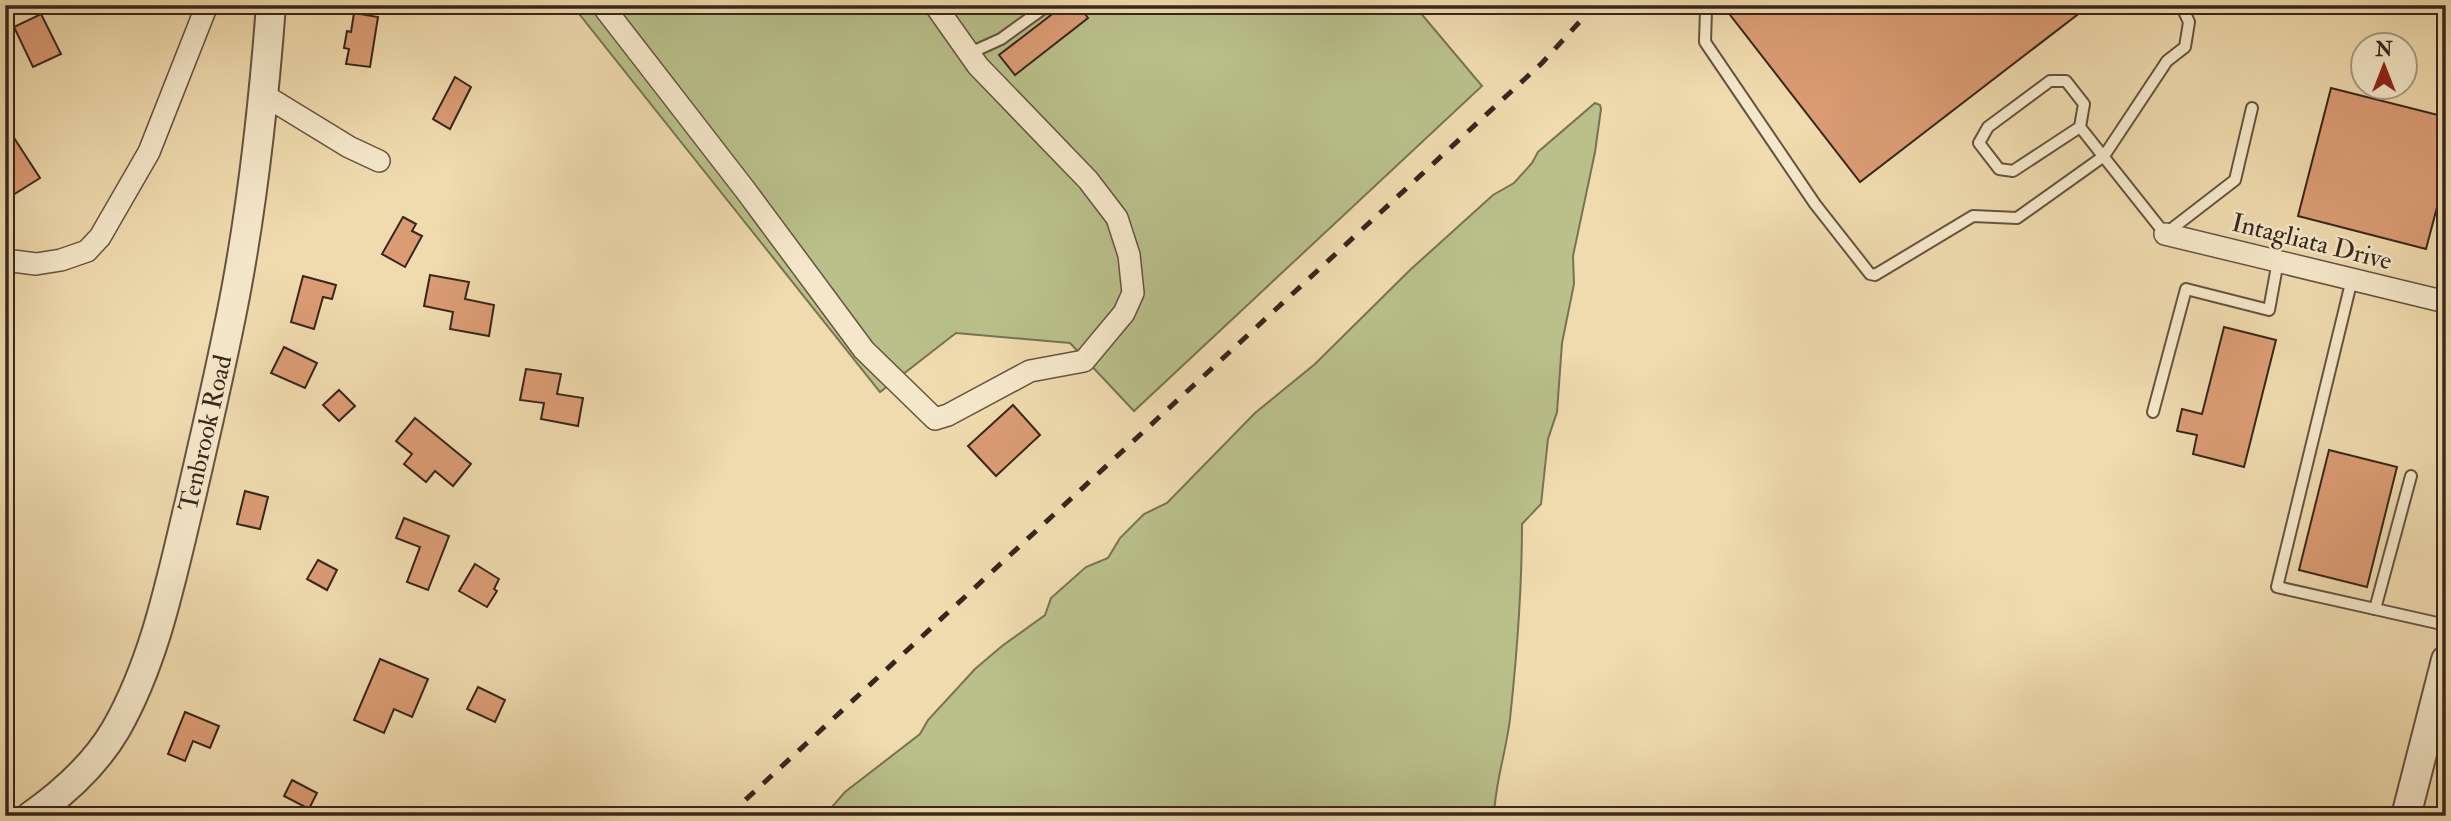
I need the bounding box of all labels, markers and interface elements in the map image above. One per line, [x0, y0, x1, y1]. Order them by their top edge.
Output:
north arrow [2350, 32, 2420, 102]
text: N [2374, 38, 2393, 62]
street label: Intagliata Drive [2228, 207, 2395, 277]
street label: Tenbrook Road [172, 352, 240, 515]

